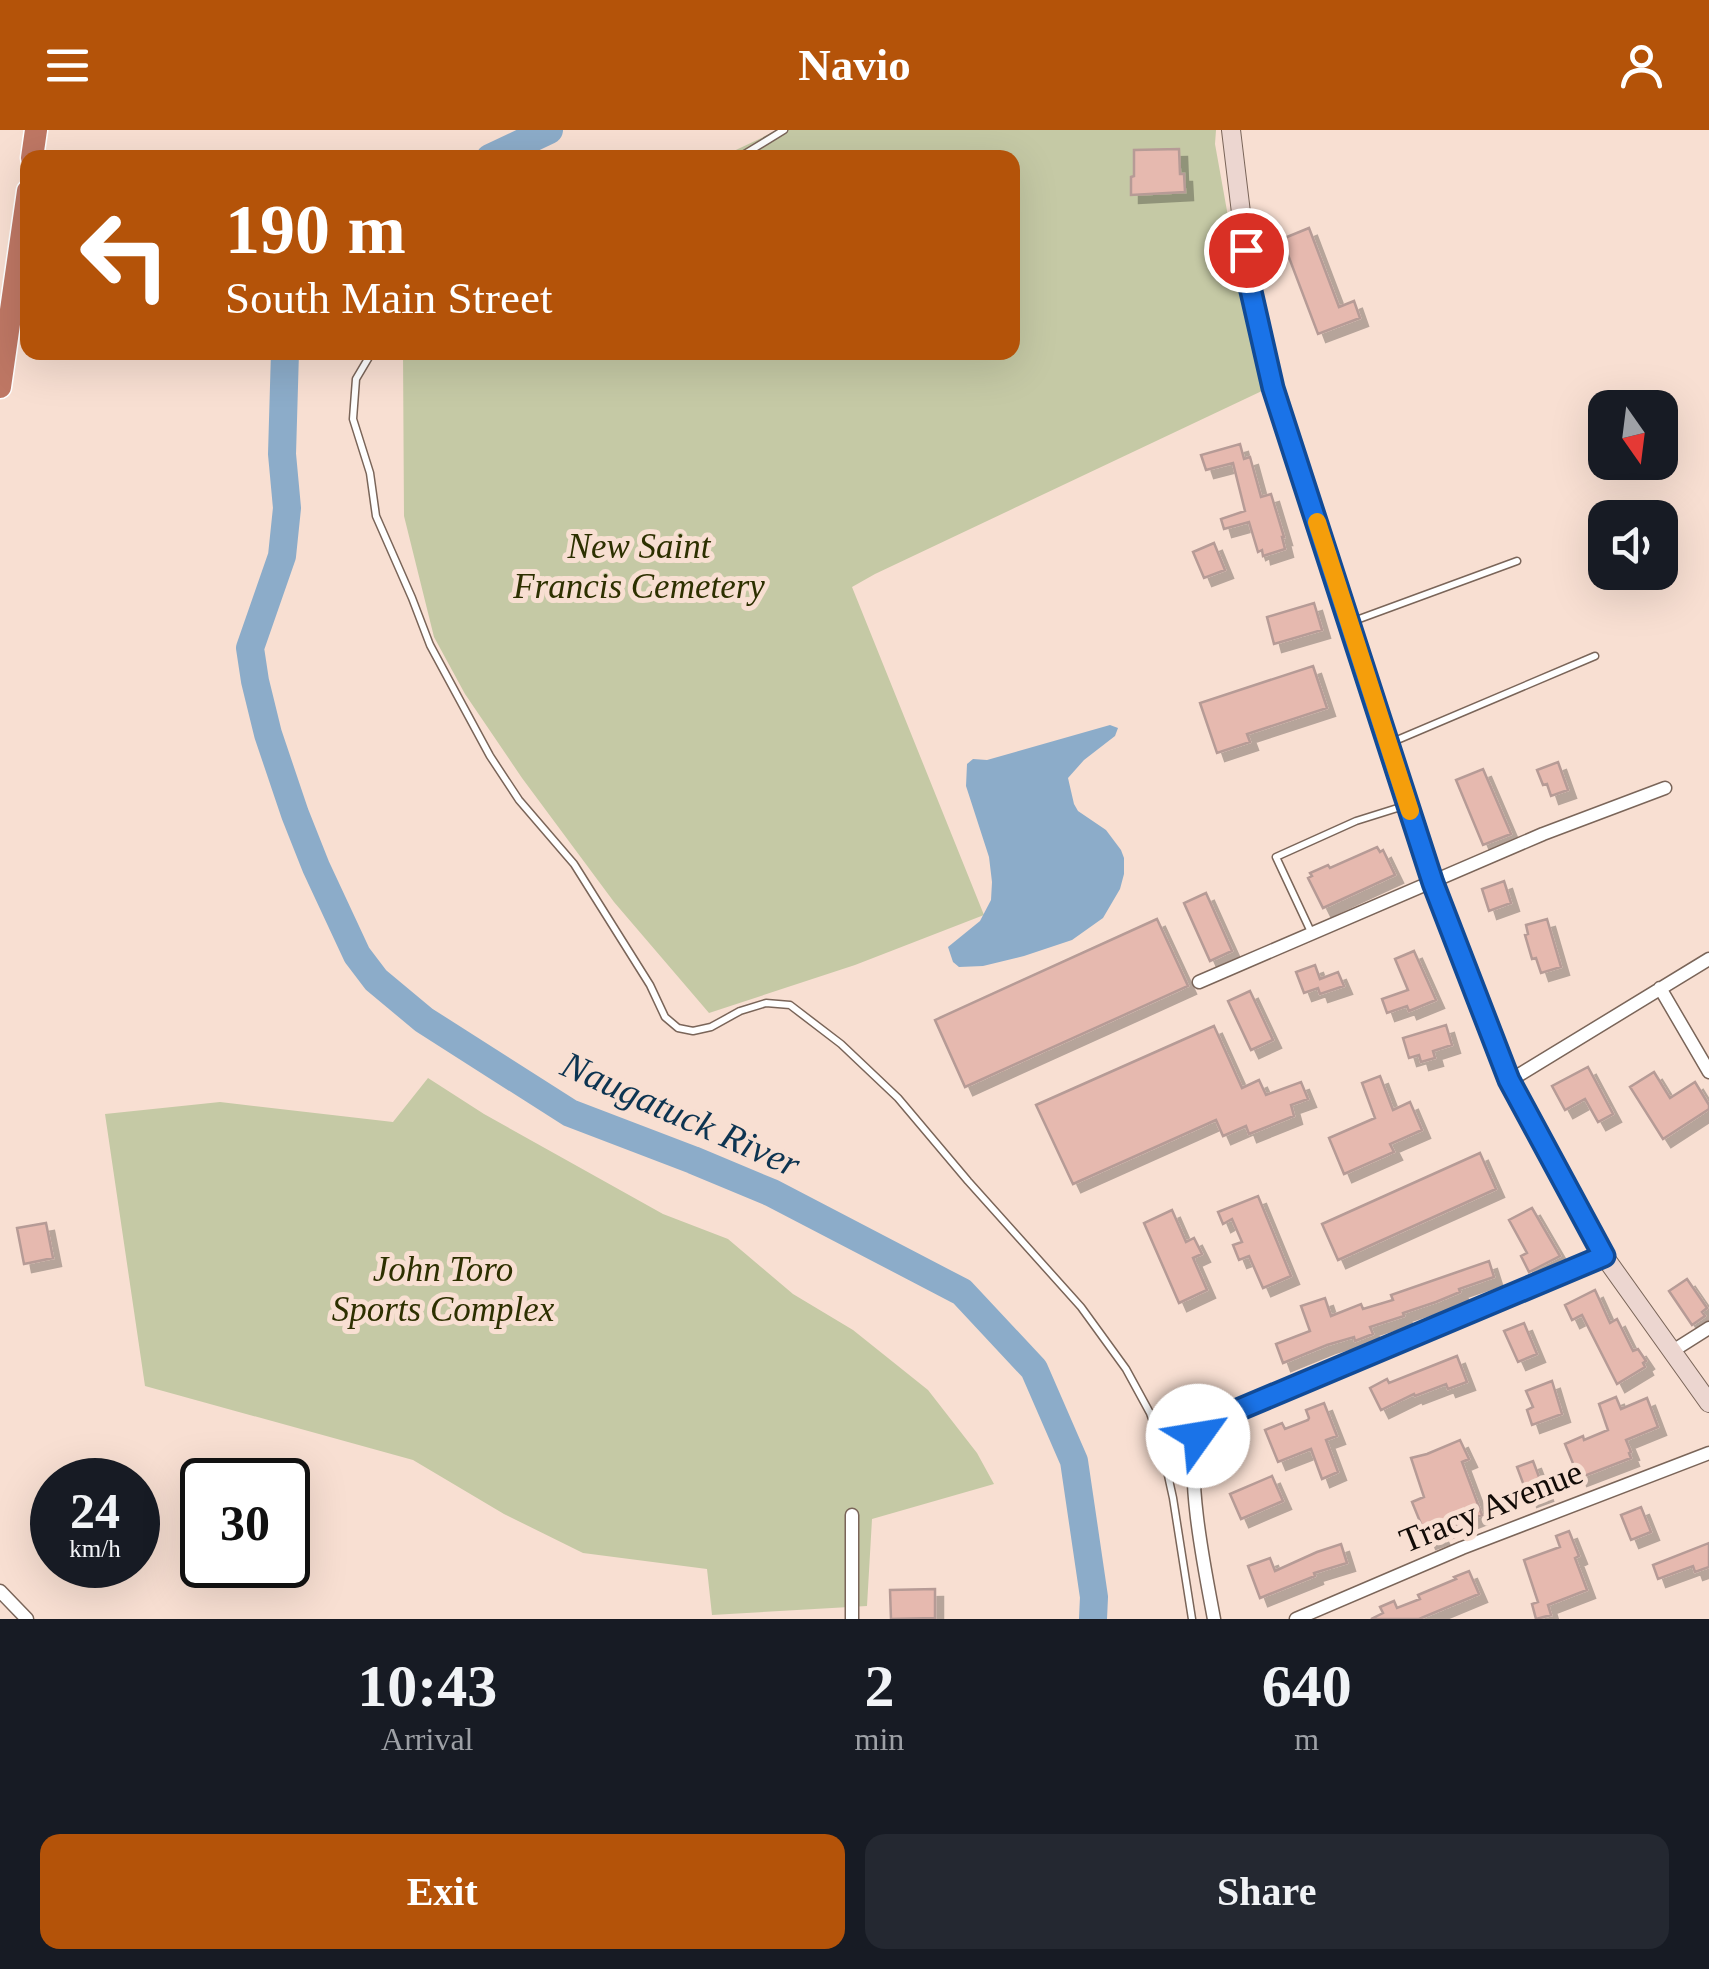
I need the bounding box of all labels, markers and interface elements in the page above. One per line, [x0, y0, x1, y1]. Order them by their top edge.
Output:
icon: menu [40, 38, 95, 93]
icon: person [1614, 38, 1669, 93]
text: Navio [798, 40, 911, 90]
icon: left [60, 190, 190, 320]
text: 190 m [225, 191, 406, 268]
pin [1204, 208, 1289, 293]
icon: arrive [1219, 223, 1274, 278]
text: South Main Street [225, 273, 552, 323]
north arrow [1588, 390, 1678, 480]
map controls [1588, 390, 1678, 590]
button: sound [1588, 500, 1678, 590]
park label: New Saint Francis Cemetery [512, 527, 765, 606]
water label: Naugatuck River [554, 1042, 807, 1185]
park label: John Toro Sports Complex [332, 1250, 555, 1329]
position arrow [1146, 1384, 1250, 1488]
street label: Tracy Avenue [1394, 1452, 1588, 1561]
speed limit sign: 30 [180, 1458, 310, 1588]
text: 24 [70, 1483, 120, 1539]
text: km/h [69, 1535, 121, 1562]
text: 10:43 [357, 1653, 497, 1719]
text: 2 [864, 1653, 894, 1719]
text: 640 [1262, 1653, 1352, 1719]
text: Arrival [381, 1721, 473, 1757]
text: min [855, 1721, 904, 1757]
text: m [1294, 1721, 1319, 1757]
button: Exit [40, 1834, 845, 1949]
button: Share [865, 1834, 1669, 1949]

